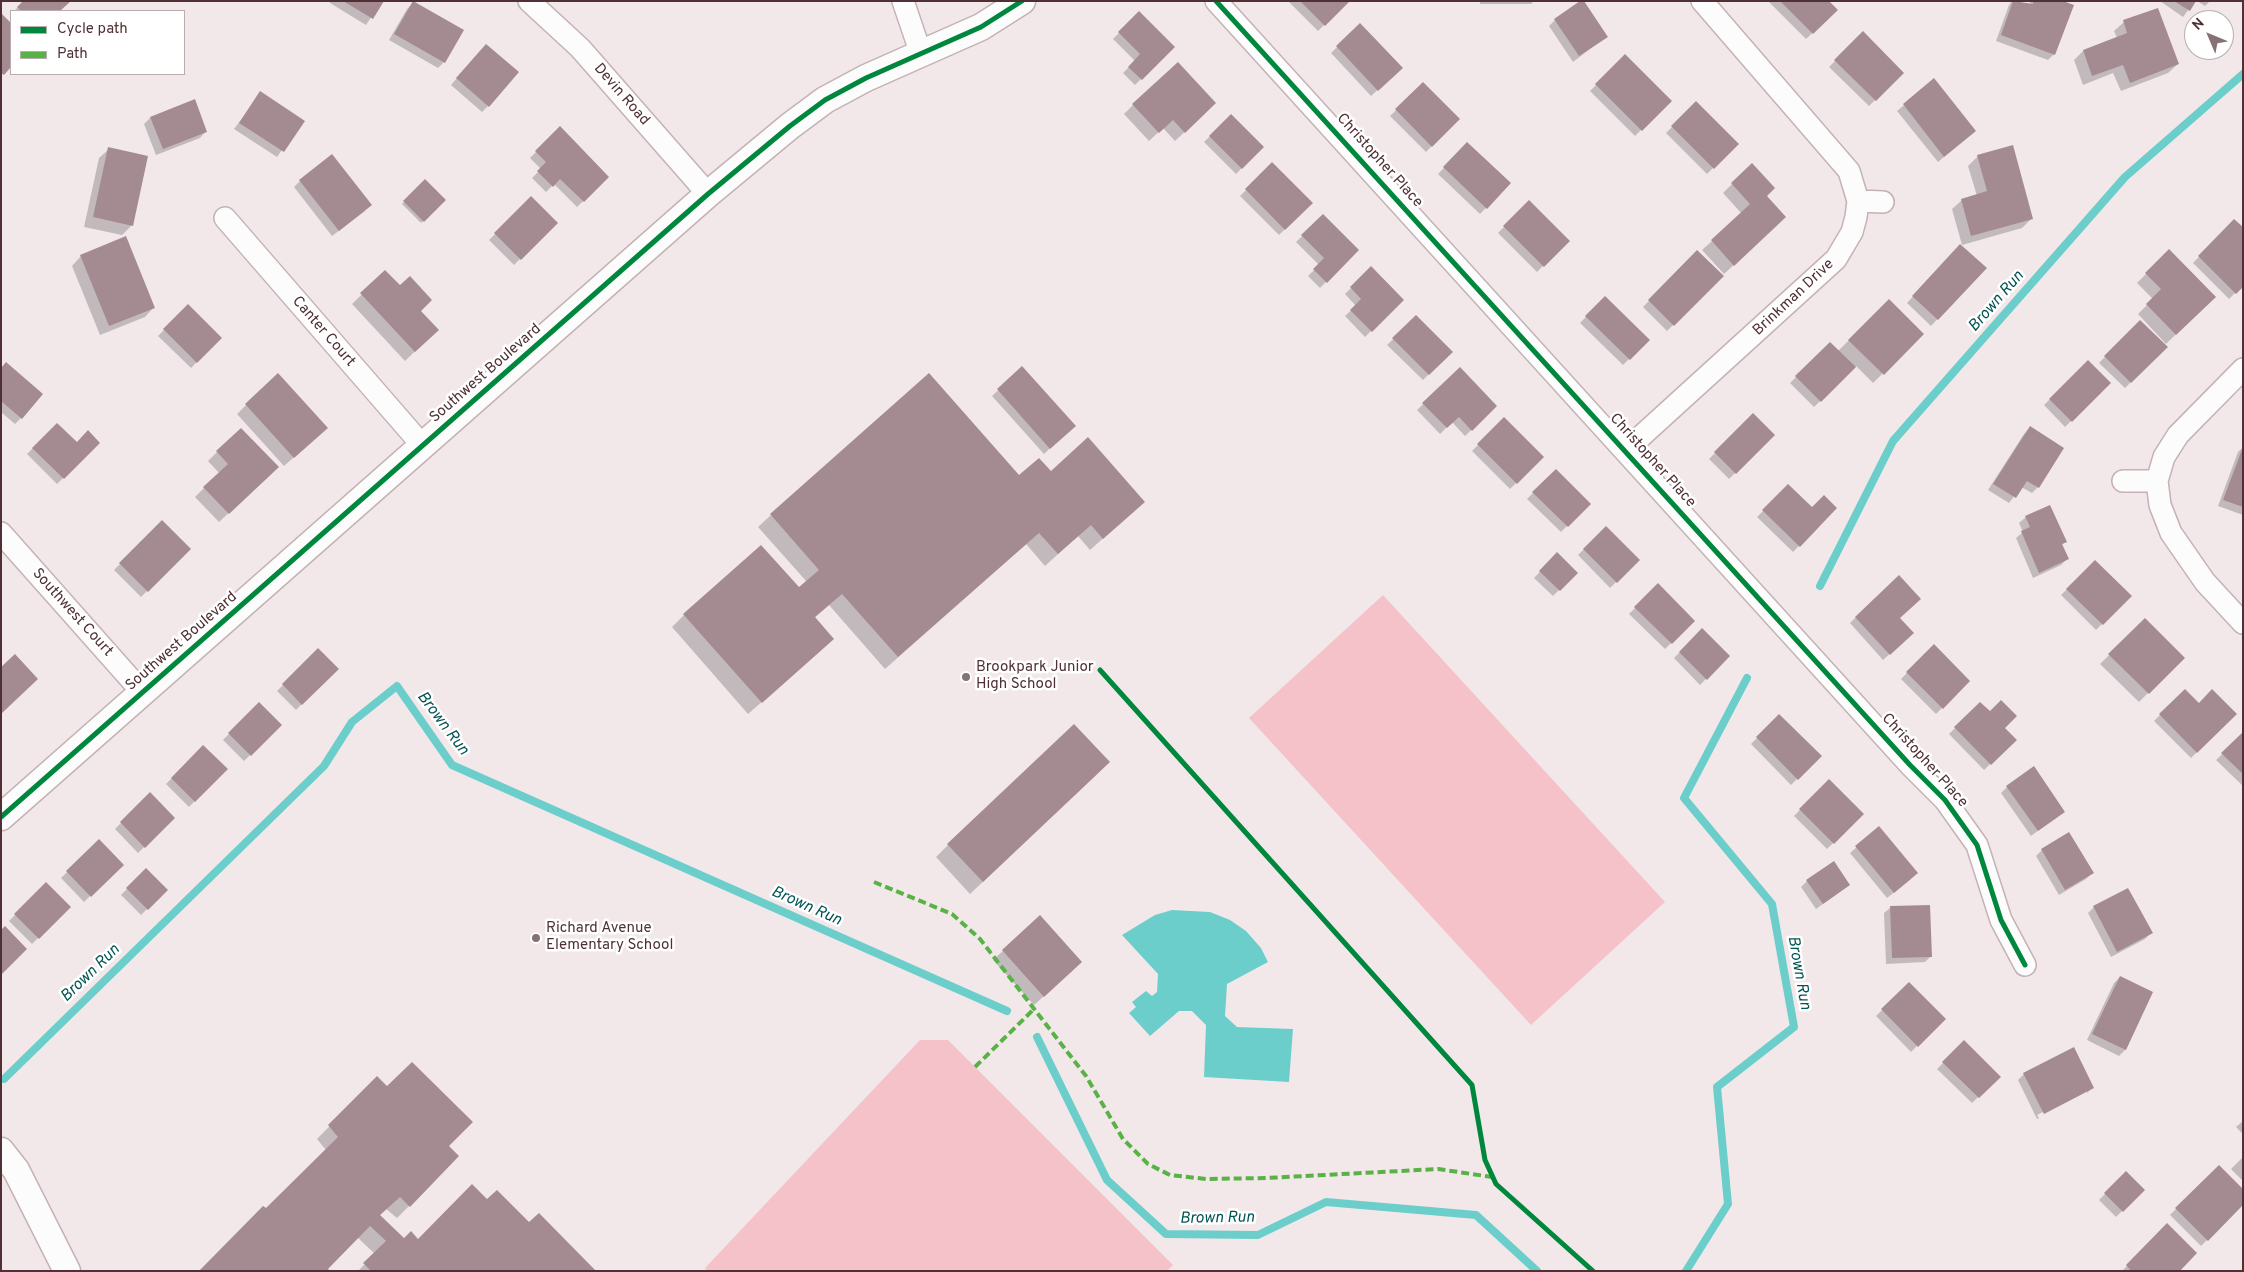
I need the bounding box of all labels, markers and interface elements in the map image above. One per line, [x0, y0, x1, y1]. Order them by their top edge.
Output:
legend [10, 10, 185, 75]
north arrow [2184, 10, 2234, 60]
text: N [2189, 15, 2208, 34]
text: Cycle path [57, 20, 128, 39]
text: Path [57, 45, 88, 64]
street label: Devin Road [589, 60, 653, 130]
street label: Christopher Place [1332, 110, 1426, 212]
street label: Brinkman Drive [1750, 256, 1838, 340]
water label: Brown Run [1965, 267, 2029, 337]
street label: Canter Court [287, 293, 359, 371]
street label: Southwest Boulevard [427, 321, 545, 427]
street label: Christopher Place [1605, 410, 1699, 512]
street label: Southwest Court [28, 565, 116, 661]
street label: Southwest Boulevard [123, 589, 241, 695]
place label: Brookpark Junior High School [976, 659, 1094, 694]
marker: Brookpark Junior High School [960, 671, 972, 683]
water label: Brown Run [412, 688, 472, 760]
street label: Christopher Place [1877, 710, 1971, 812]
water label: Brown Run [768, 883, 844, 931]
place label: Richard Avenue Elementary School [546, 920, 673, 955]
marker: Richard Avenue Elementary School [530, 932, 542, 944]
water label: Brown Run [1782, 934, 1814, 1012]
water label: Brown Run [57, 941, 125, 1007]
water label: Brown Run [1179, 1209, 1255, 1229]

